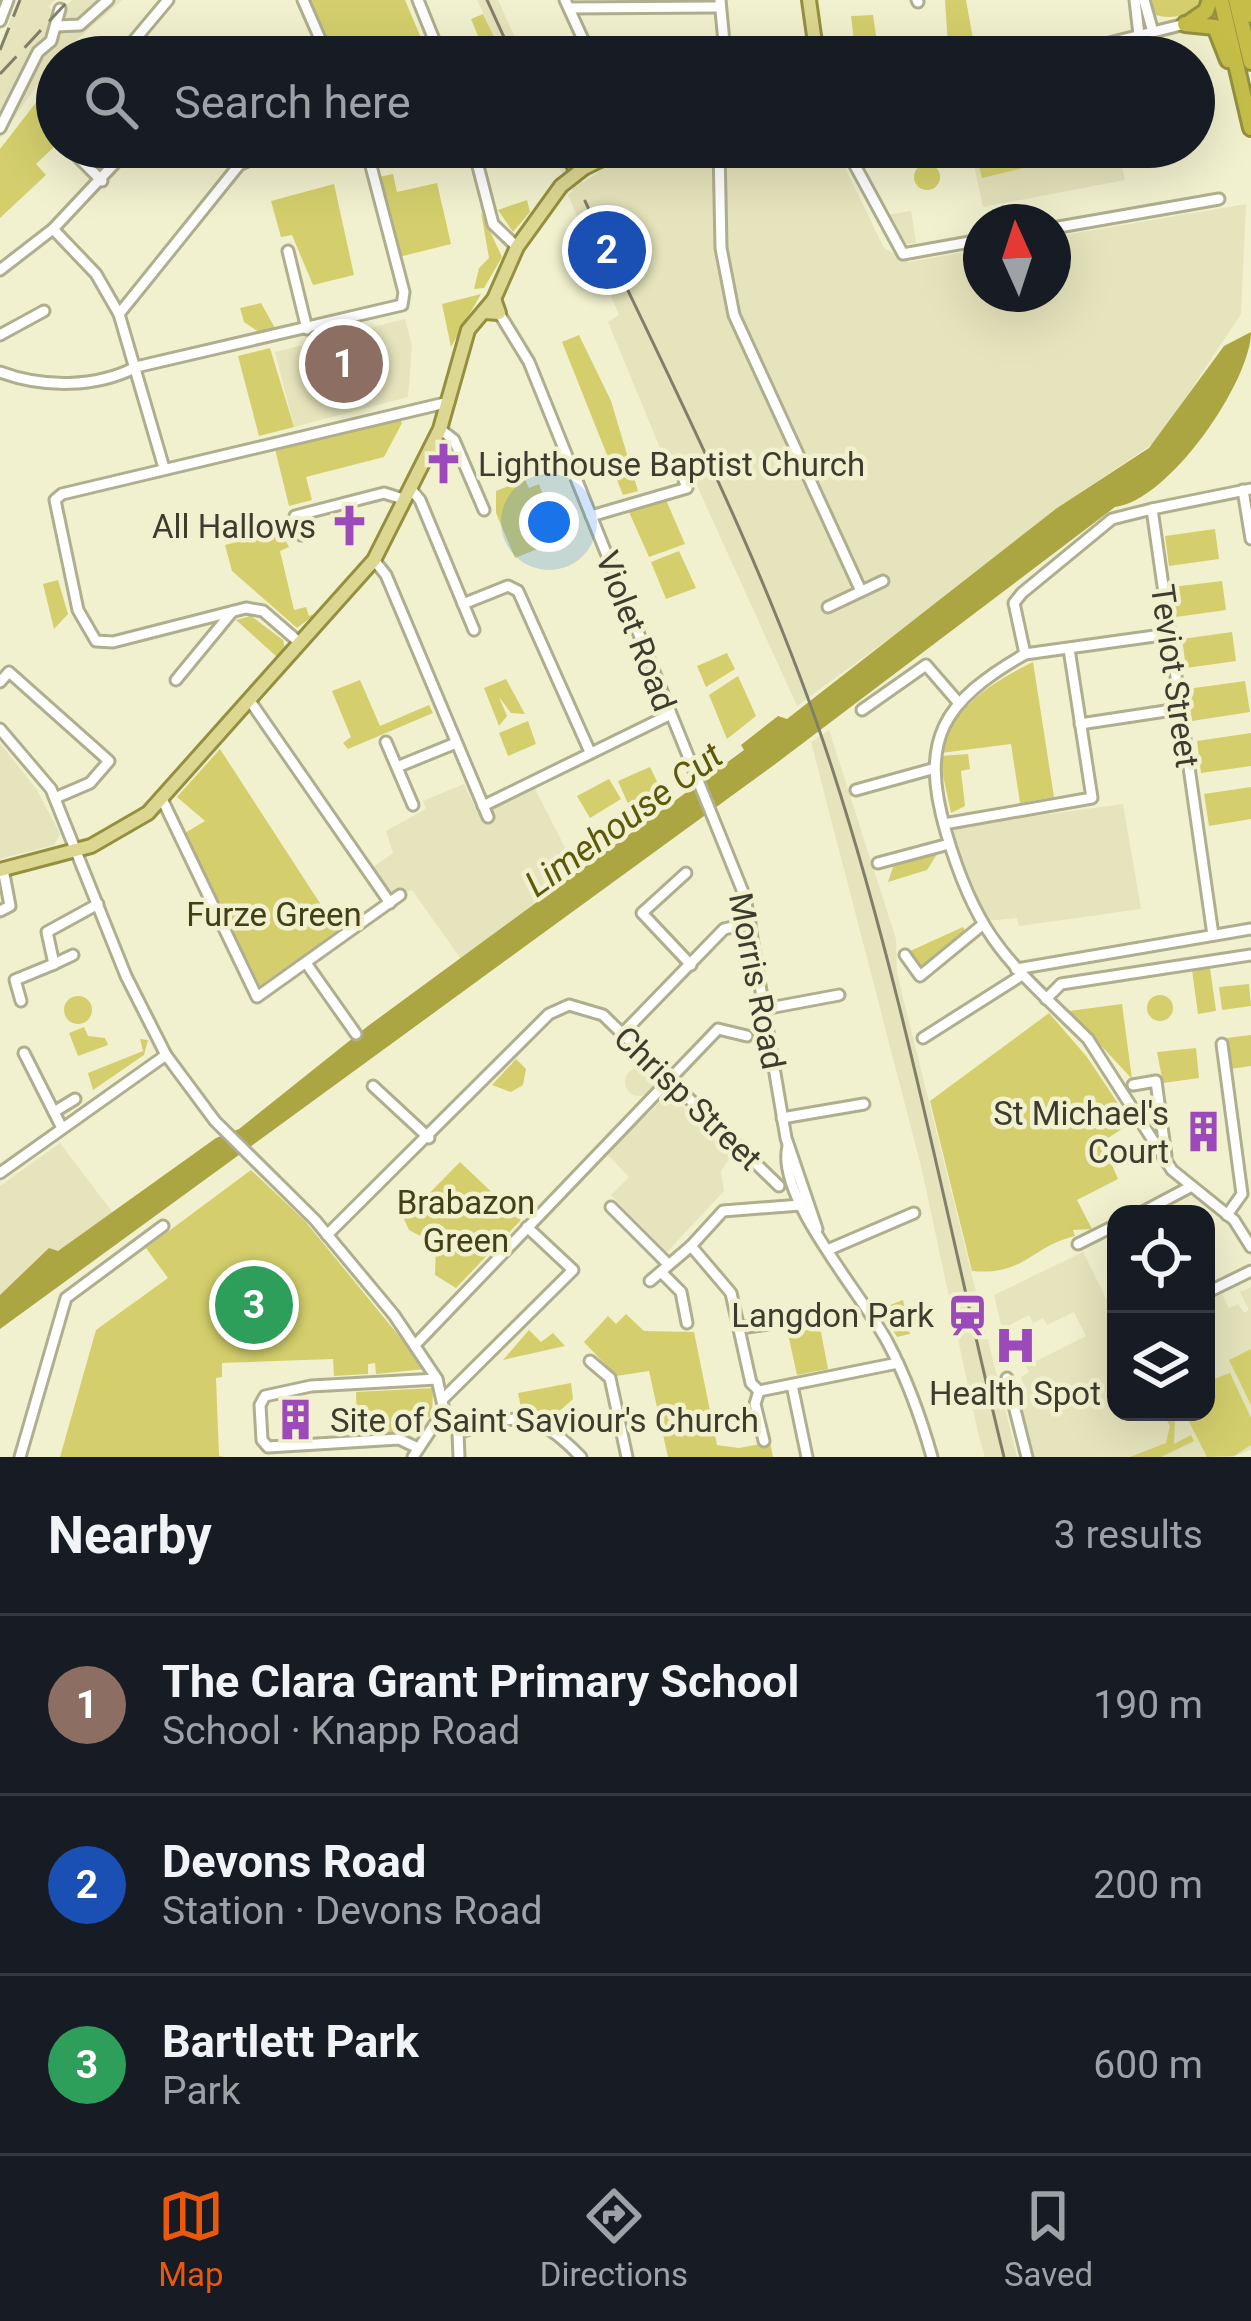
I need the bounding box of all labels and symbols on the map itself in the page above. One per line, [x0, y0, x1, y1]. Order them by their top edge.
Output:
north arrow [963, 204, 1071, 312]
pin: 2 [568, 205, 646, 295]
pin: 1 [305, 319, 383, 409]
church icon: Lighthouse Baptist Church [421, 441, 467, 487]
place label: Lighthouse Baptist Church [478, 445, 865, 484]
your location [519, 492, 579, 552]
church icon: All Hallows [327, 503, 373, 549]
place label: All Hallows [152, 507, 316, 546]
street label: Violet Road [588, 546, 684, 716]
street label: Teviot Street [1143, 582, 1207, 770]
water label: Limehouse Cut [517, 734, 731, 906]
street label: Morris Road [721, 889, 793, 1073]
park label: Furze Green [186, 895, 362, 934]
street label: Chrisp Street [606, 1018, 770, 1178]
place label: St Michael's Court [993, 1094, 1169, 1171]
building icon: St Michael's Court [1180, 1109, 1226, 1155]
park label: Brabazon Green [397, 1183, 535, 1260]
pin: 3 [215, 1260, 293, 1350]
station icon: Langdon Park [945, 1292, 991, 1338]
place label: Langdon Park [731, 1296, 934, 1335]
hospital icon: Health Spot [992, 1322, 1038, 1368]
place label: Health Spot [929, 1374, 1101, 1413]
building icon: Site of Saint Saviour's Church [273, 1397, 319, 1443]
place label: Site of Saint Saviour's Church [330, 1401, 759, 1440]

